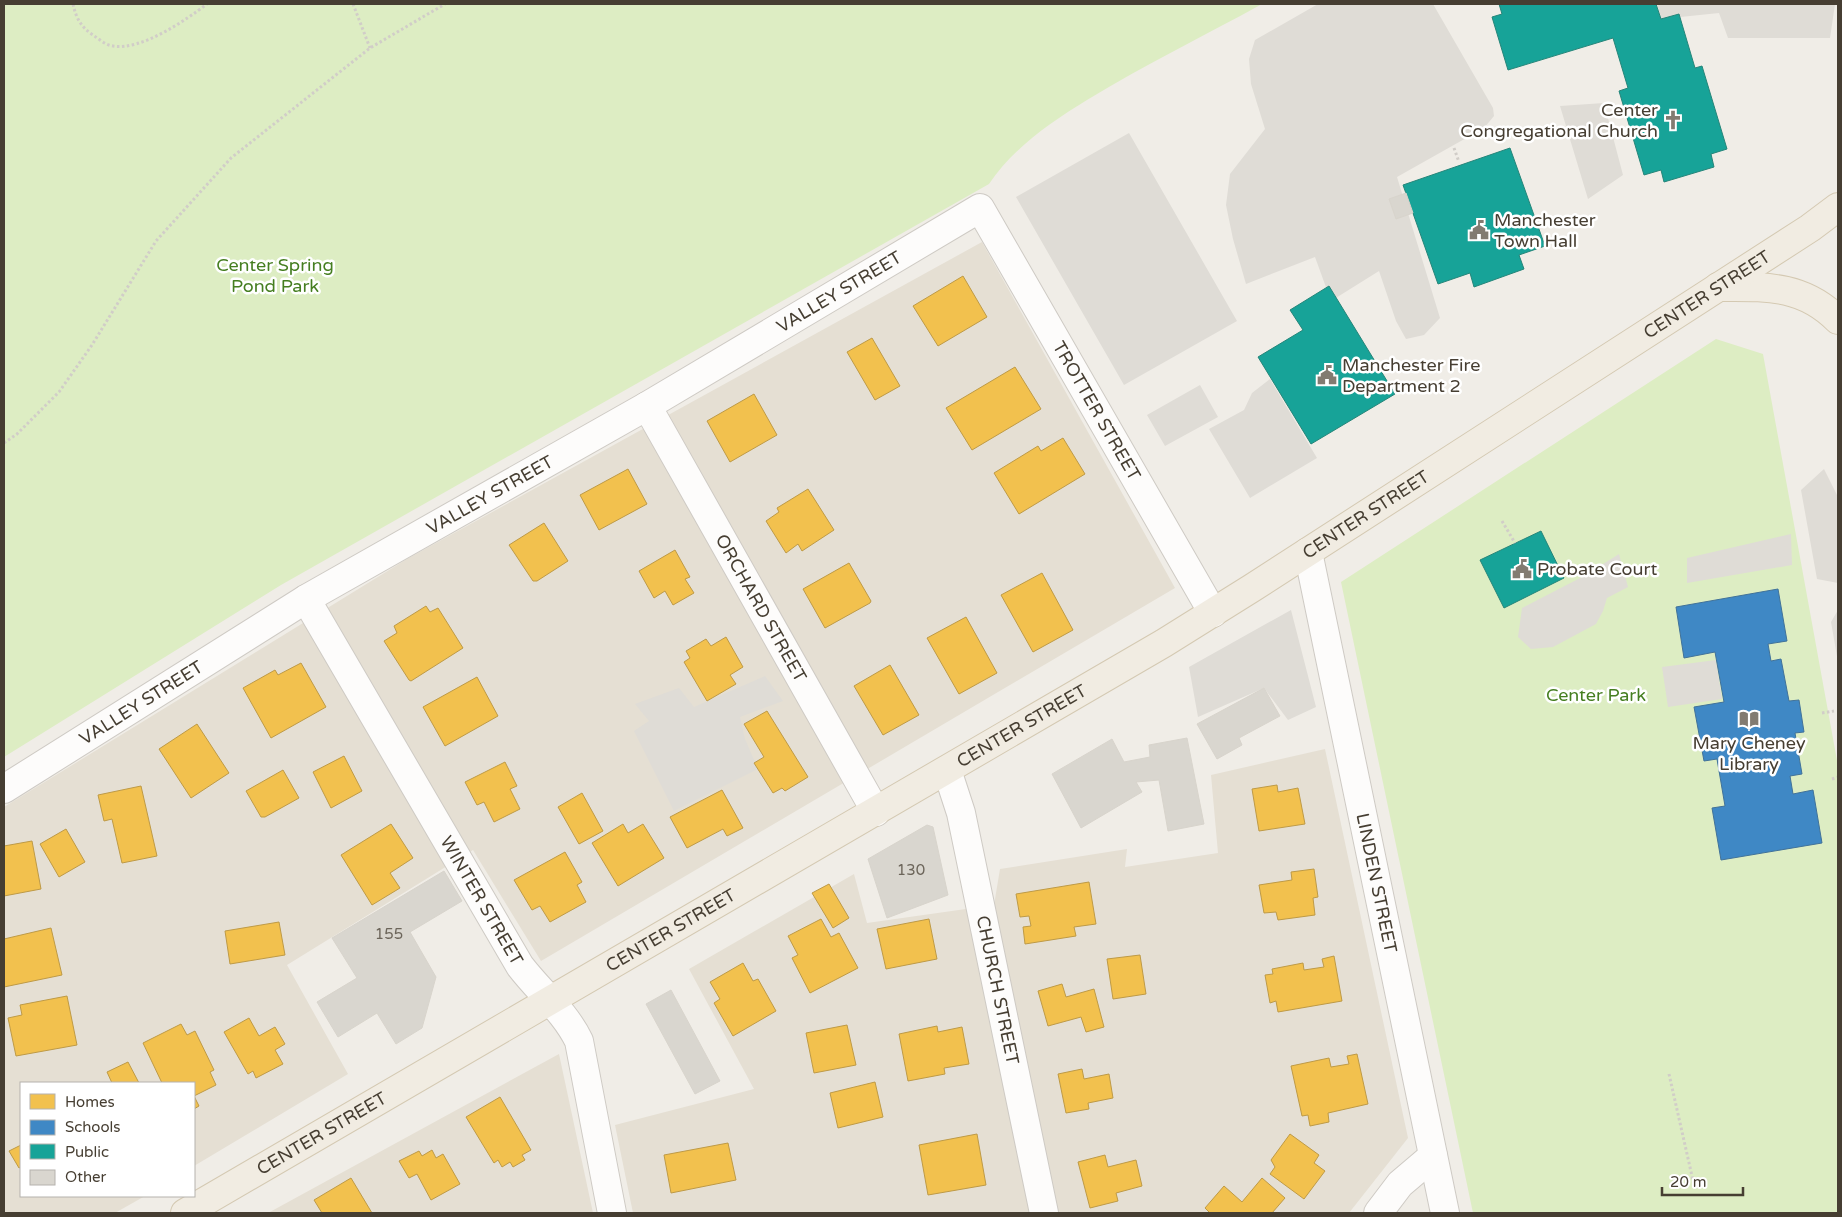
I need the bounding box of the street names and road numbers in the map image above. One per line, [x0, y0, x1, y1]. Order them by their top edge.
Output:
street label: VALLEY STREET [772, 246, 906, 338]
street label: CENTER STREET [1639, 246, 1775, 343]
street label: TROTTER STREET [1048, 337, 1145, 484]
street label: VALLEY STREET [423, 450, 557, 539]
street label: CENTER STREET [1298, 466, 1433, 564]
street label: ORCHARD STREET [711, 530, 811, 686]
street label: VALLEY STREET [75, 656, 207, 750]
street label: CENTER STREET [953, 680, 1090, 772]
street label: LINDEN STREET [1351, 811, 1402, 955]
street label: WINTER STREET [436, 832, 528, 969]
street label: CENTER STREET [602, 884, 740, 977]
street label: CHURCH STREET [972, 914, 1024, 1066]
street label: CENTER STREET [253, 1087, 390, 1180]

